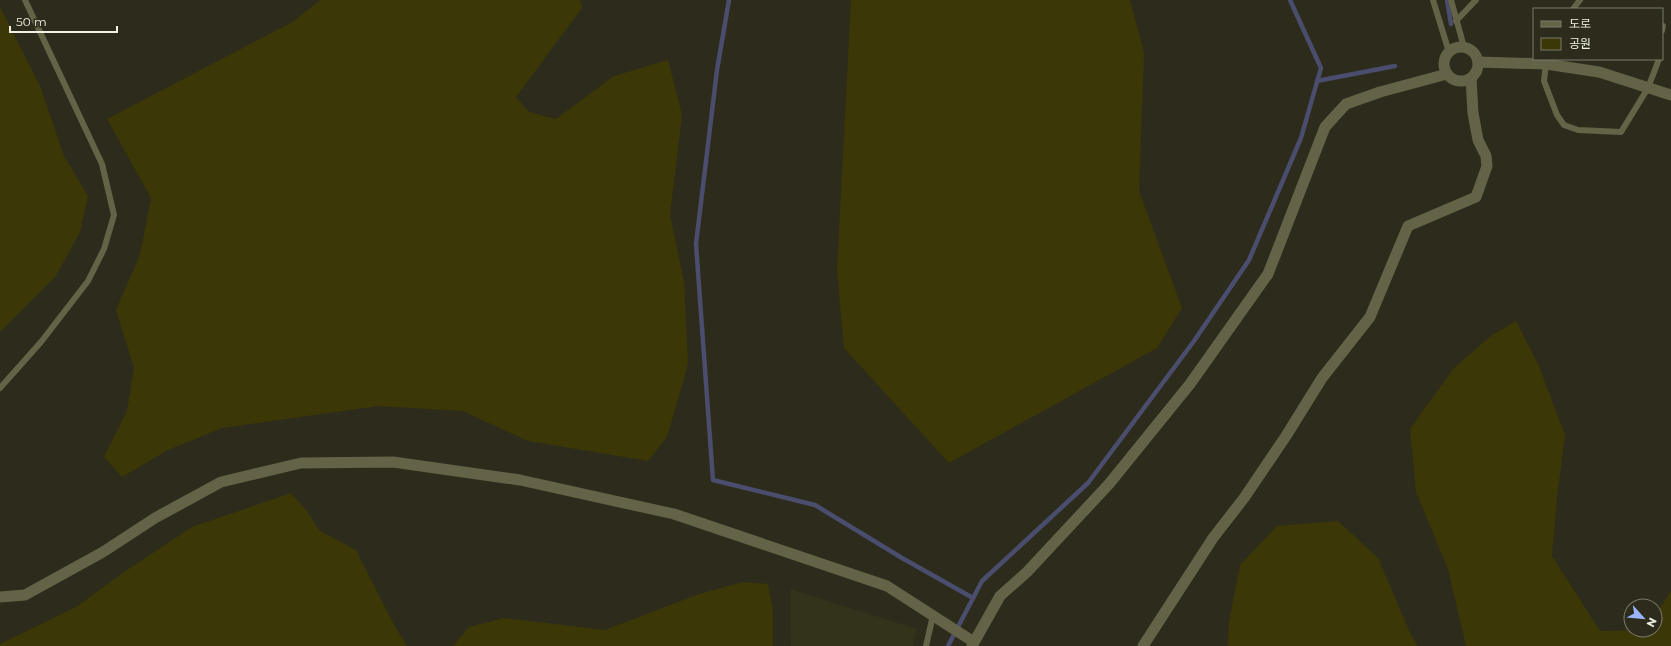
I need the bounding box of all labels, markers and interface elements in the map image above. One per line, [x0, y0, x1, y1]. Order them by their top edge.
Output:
scale bar [10, 8, 117, 34]
legend [1533, 8, 1663, 60]
text: 50 m [16, 14, 47, 29]
text: 도로 [1569, 16, 1591, 31]
text: 공원 [1569, 36, 1591, 51]
north arrow [1623, 598, 1663, 638]
text: N [1644, 615, 1660, 630]

